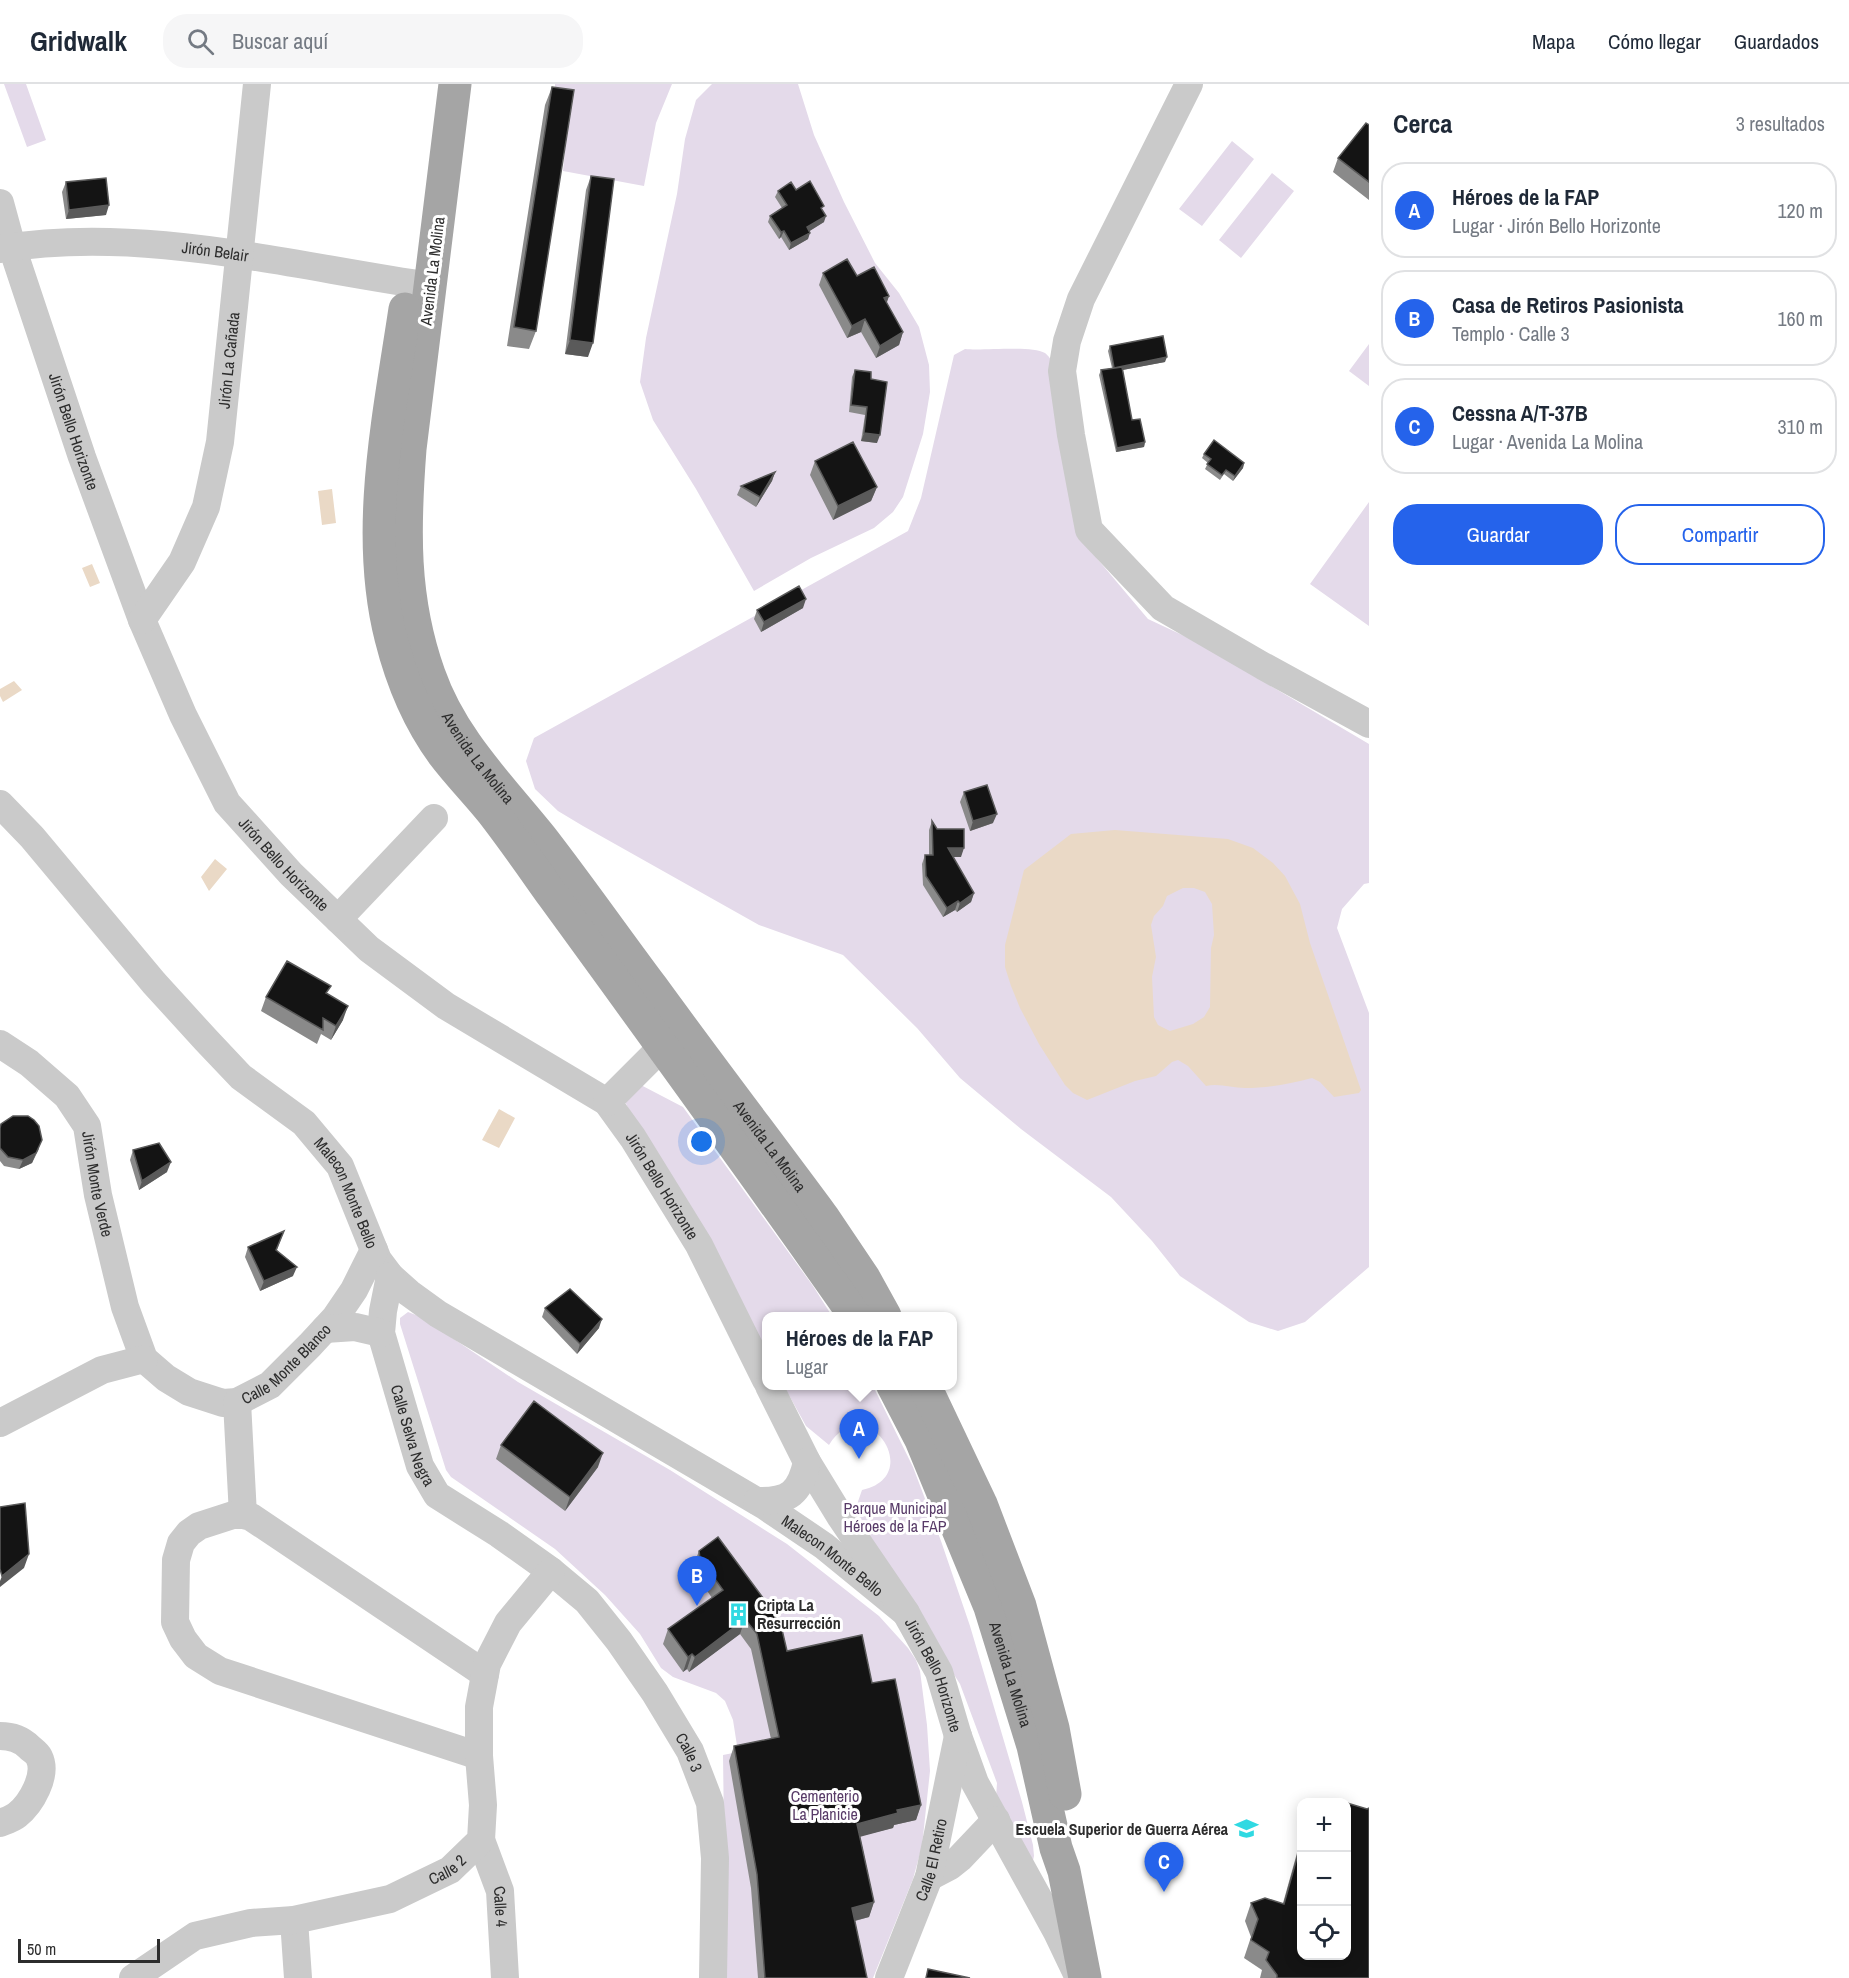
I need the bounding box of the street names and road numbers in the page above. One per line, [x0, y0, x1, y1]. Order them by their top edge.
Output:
street label: Avenida La Molina [414, 215, 450, 328]
street label: Jirón Belair [181, 236, 251, 267]
street label: Jirón La Cañada [213, 310, 244, 410]
street label: Jirón Bello Horizonte [44, 370, 104, 493]
street label: Avenida La Molina [437, 707, 520, 809]
street label: Jirón Bello Horizonte [234, 812, 334, 916]
street label: Avenida La Molina [728, 1095, 812, 1197]
street label: Jirón Bello Horizonte [621, 1127, 704, 1244]
street label: Jirón Monte Verde [77, 1129, 119, 1239]
street label: Malecon Monte Bello [309, 1132, 383, 1252]
street label: Calle Monte Blanco [237, 1318, 336, 1409]
street label: Calle Selva Negra [386, 1382, 441, 1491]
street label: Malecon Monte Bello [777, 1509, 888, 1601]
street label: Jirón Bello Horizonte [900, 1614, 967, 1735]
street label: Avenida La Molina [984, 1618, 1038, 1730]
street label: Calle 3 [670, 1729, 708, 1775]
street label: Calle El Retiro [910, 1816, 952, 1904]
street label: Calle 2 [425, 1850, 471, 1890]
street label: Calle 4 [488, 1883, 513, 1928]

